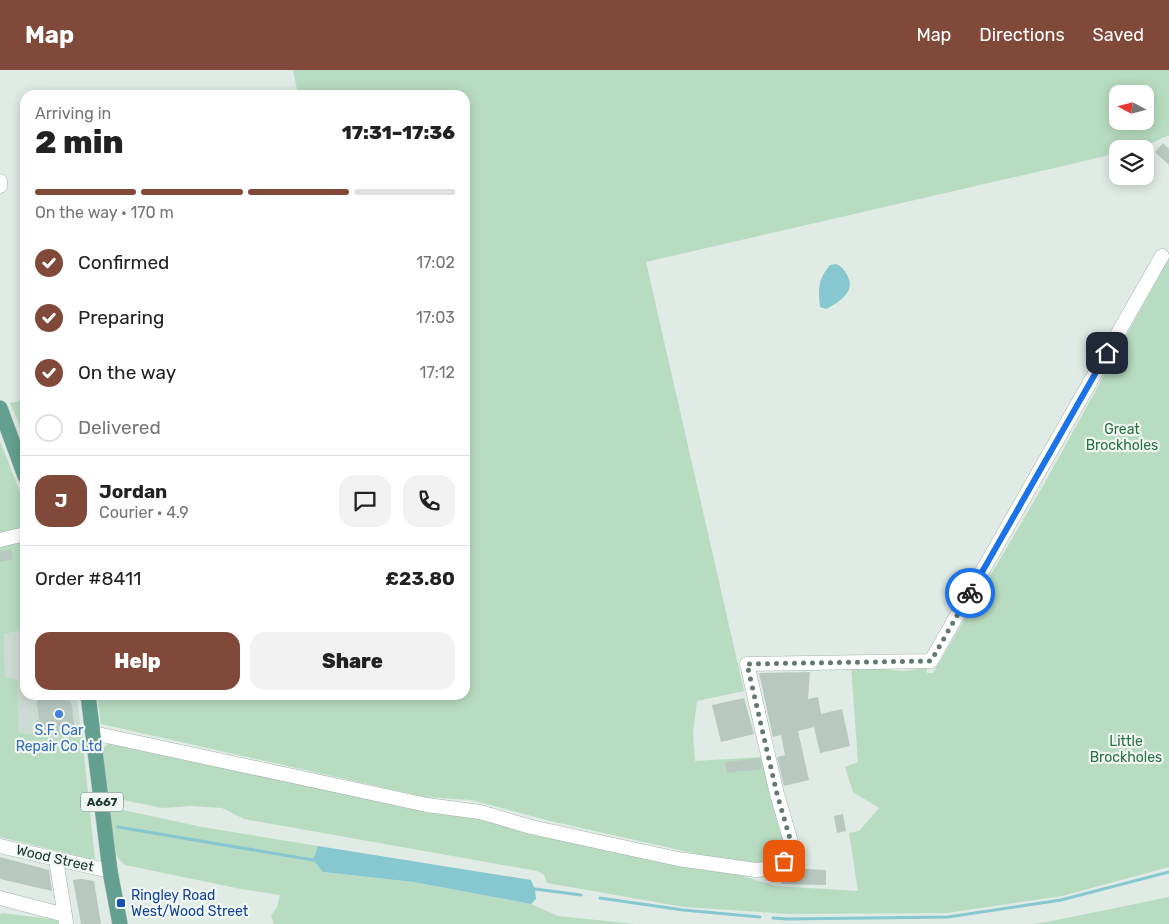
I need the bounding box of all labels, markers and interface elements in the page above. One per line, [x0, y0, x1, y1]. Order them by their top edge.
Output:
text: Map [25, 21, 74, 49]
text: Map [916, 24, 951, 46]
text: Directions [979, 24, 1065, 46]
text: Saved [1093, 24, 1144, 46]
north arrow [1109, 85, 1154, 130]
map controls [1109, 85, 1154, 185]
text: Arriving in [35, 104, 111, 123]
text: 17:31–17:36 [342, 121, 455, 144]
text: 2 min [35, 123, 124, 161]
button: layers [1109, 140, 1154, 185]
text: On the way · 170 m [35, 203, 174, 222]
icon: check [35, 249, 63, 277]
text: Confirmed [78, 251, 169, 274]
text: 17:02 [416, 253, 455, 272]
icon: check [35, 304, 63, 332]
text: Preparing [78, 306, 164, 329]
text: 17:03 [416, 308, 455, 327]
pin [1086, 332, 1128, 374]
icon: home [1093, 339, 1121, 367]
icon: check [35, 359, 63, 387]
text: On the way [78, 361, 176, 384]
text: 17:12 [420, 363, 455, 382]
text: Delivered [78, 416, 161, 439]
park label: Great Brockholes [1086, 421, 1158, 454]
button: chat [339, 475, 391, 527]
button: phone [403, 475, 455, 527]
text: Jordan [99, 480, 167, 503]
text: J [55, 489, 67, 512]
text: Courier · 4.9 [99, 503, 189, 522]
text: Order #8411 [35, 567, 141, 590]
text: £23.80 [385, 567, 455, 590]
courier [945, 568, 995, 618]
icon: bike [956, 579, 984, 607]
button: Help [35, 632, 240, 690]
button: Share [250, 632, 455, 690]
marker: S.F. Car Repair Co Ltd [53, 708, 65, 720]
place label: S.F. Car Repair Co Ltd [16, 722, 102, 755]
park label: Little Brockholes [1090, 733, 1162, 766]
road number: A667 [81, 792, 123, 812]
pin [763, 840, 805, 882]
street label: Wood Street [14, 841, 96, 876]
icon: bag [770, 847, 798, 875]
place label: Ringley Road West/Wood Street [131, 887, 249, 920]
marker: Ringley Road West/Wood Street [115, 897, 127, 909]

